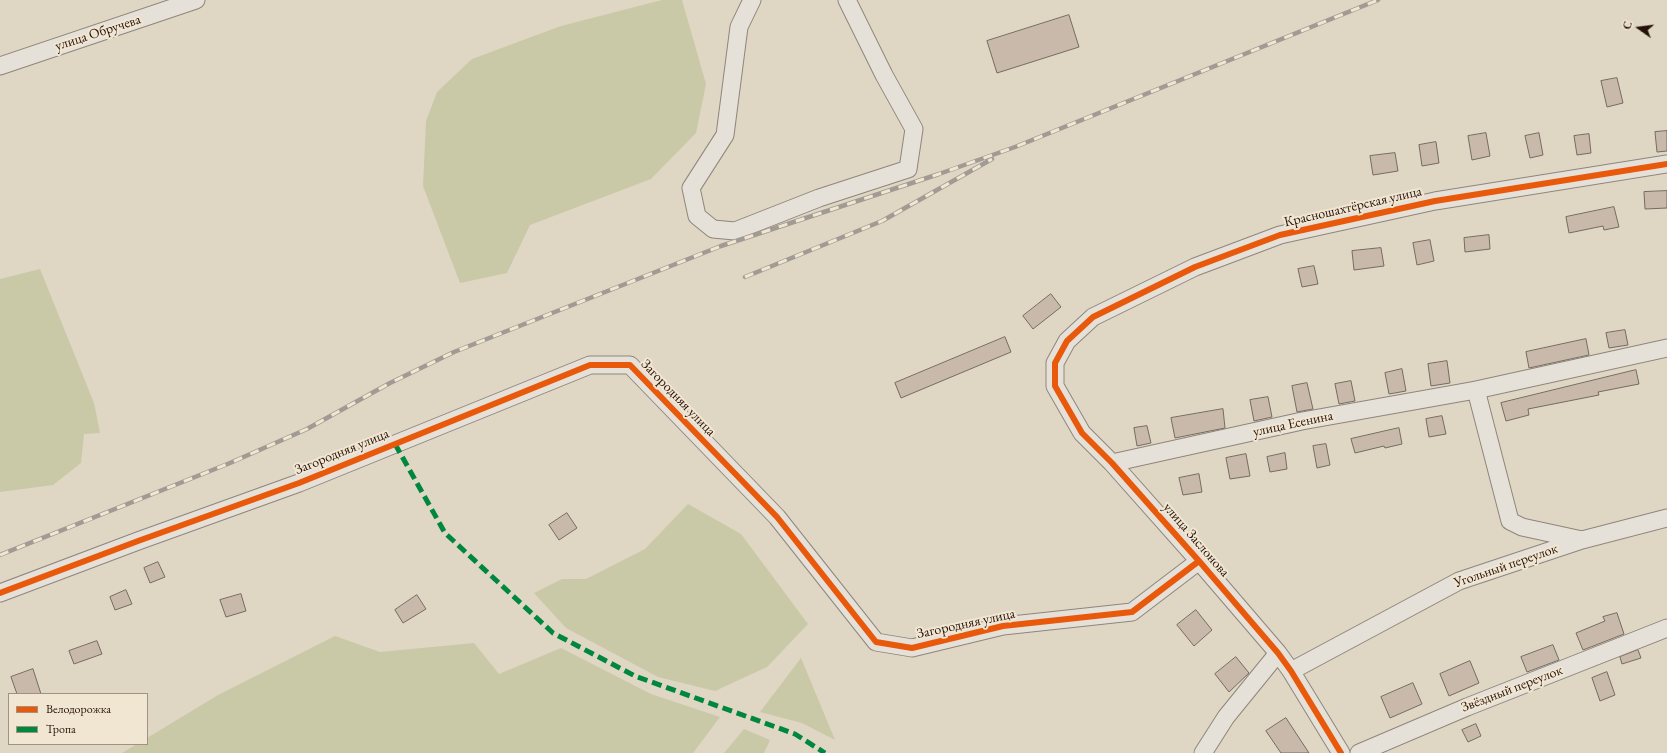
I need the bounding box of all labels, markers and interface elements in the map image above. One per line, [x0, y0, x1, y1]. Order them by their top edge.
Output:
north arrow [1619, 8, 1659, 48]
street label: улица Обручева [53, 11, 143, 55]
text: С [1620, 20, 1635, 31]
street label: Красношахтёрская улица [1283, 183, 1423, 231]
street label: Загородняя улица [637, 356, 719, 440]
street label: улица Есенина [1251, 407, 1335, 441]
street label: Загородняя улица [292, 425, 392, 479]
street label: улица Заслонова [1159, 499, 1233, 581]
street label: Угольный переулок [1452, 540, 1560, 592]
street label: Загородняя улица [915, 605, 1017, 643]
street label: Звёздный переулок [1459, 662, 1565, 716]
legend [8, 693, 148, 745]
text: Велодорожка [46, 701, 111, 717]
text: Тропа [46, 721, 76, 737]

